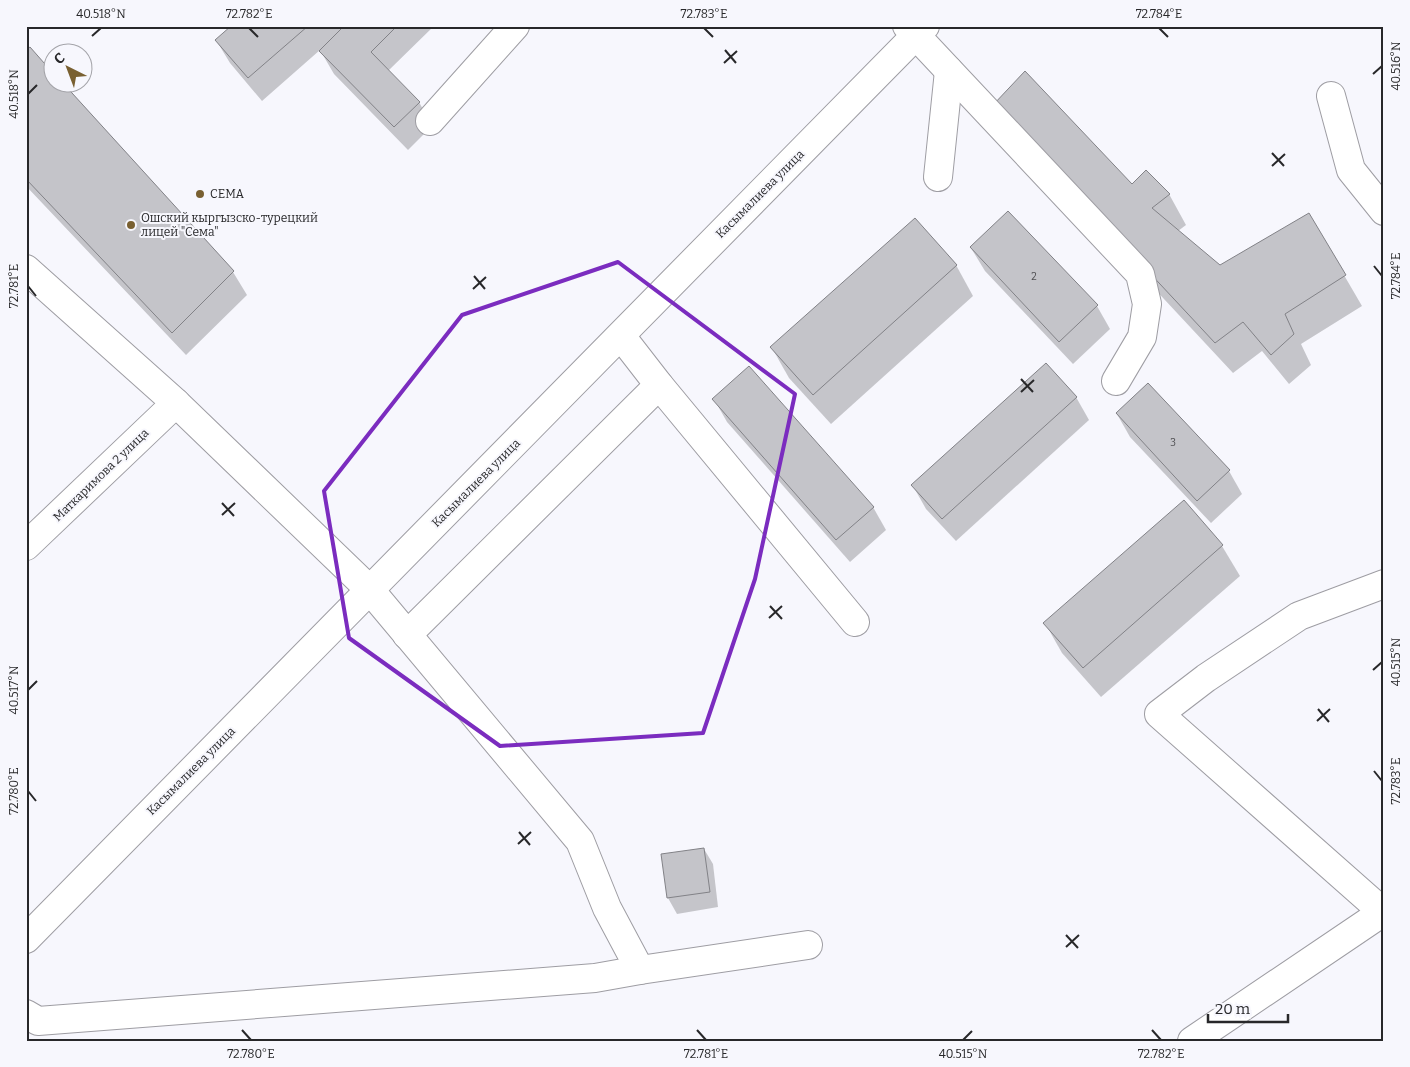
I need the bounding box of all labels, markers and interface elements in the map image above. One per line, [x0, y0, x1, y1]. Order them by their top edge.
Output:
text: 40.518°N [76, 7, 126, 21]
text: 72.782°E [226, 7, 272, 21]
text: 72.783°E [681, 7, 727, 21]
text: 72.784°E [1136, 7, 1182, 21]
text: 40.516°N [1389, 41, 1403, 91]
north arrow [42, 42, 92, 92]
text: С [51, 49, 69, 68]
text: 40.518°N [7, 69, 21, 119]
street label: Касымалиева улица [713, 147, 807, 241]
place label: СЕМА [210, 187, 245, 201]
marker: СЕМА [194, 188, 206, 200]
place label: Ошский кыргызско-турецкий лицей "Сема" [141, 211, 318, 239]
marker: Ошский кыргызско-турецкий лицей "Сема" [125, 219, 137, 231]
text: 72.784°E [1389, 253, 1403, 299]
text: 72.781°E [7, 264, 21, 308]
house number: 2 [1031, 271, 1037, 283]
street label: Маткаримова 2 улица [50, 426, 152, 524]
street label: Касымалиева улица [429, 436, 523, 530]
house number: 3 [1170, 437, 1176, 449]
text: 40.515°N [1389, 637, 1403, 686]
text: 40.517°N [7, 665, 21, 714]
street label: Касымалиева улица [144, 724, 238, 818]
text: 72.783°E [1389, 758, 1403, 804]
text: 72.780°E [7, 767, 21, 815]
scale bar [1208, 992, 1288, 1024]
text: 20 m [1215, 1000, 1251, 1018]
text: 72.780°E [227, 1047, 275, 1061]
text: 72.781°E [684, 1047, 728, 1061]
text: 40.515°N [939, 1047, 988, 1061]
text: 72.782°E [1138, 1047, 1184, 1061]

